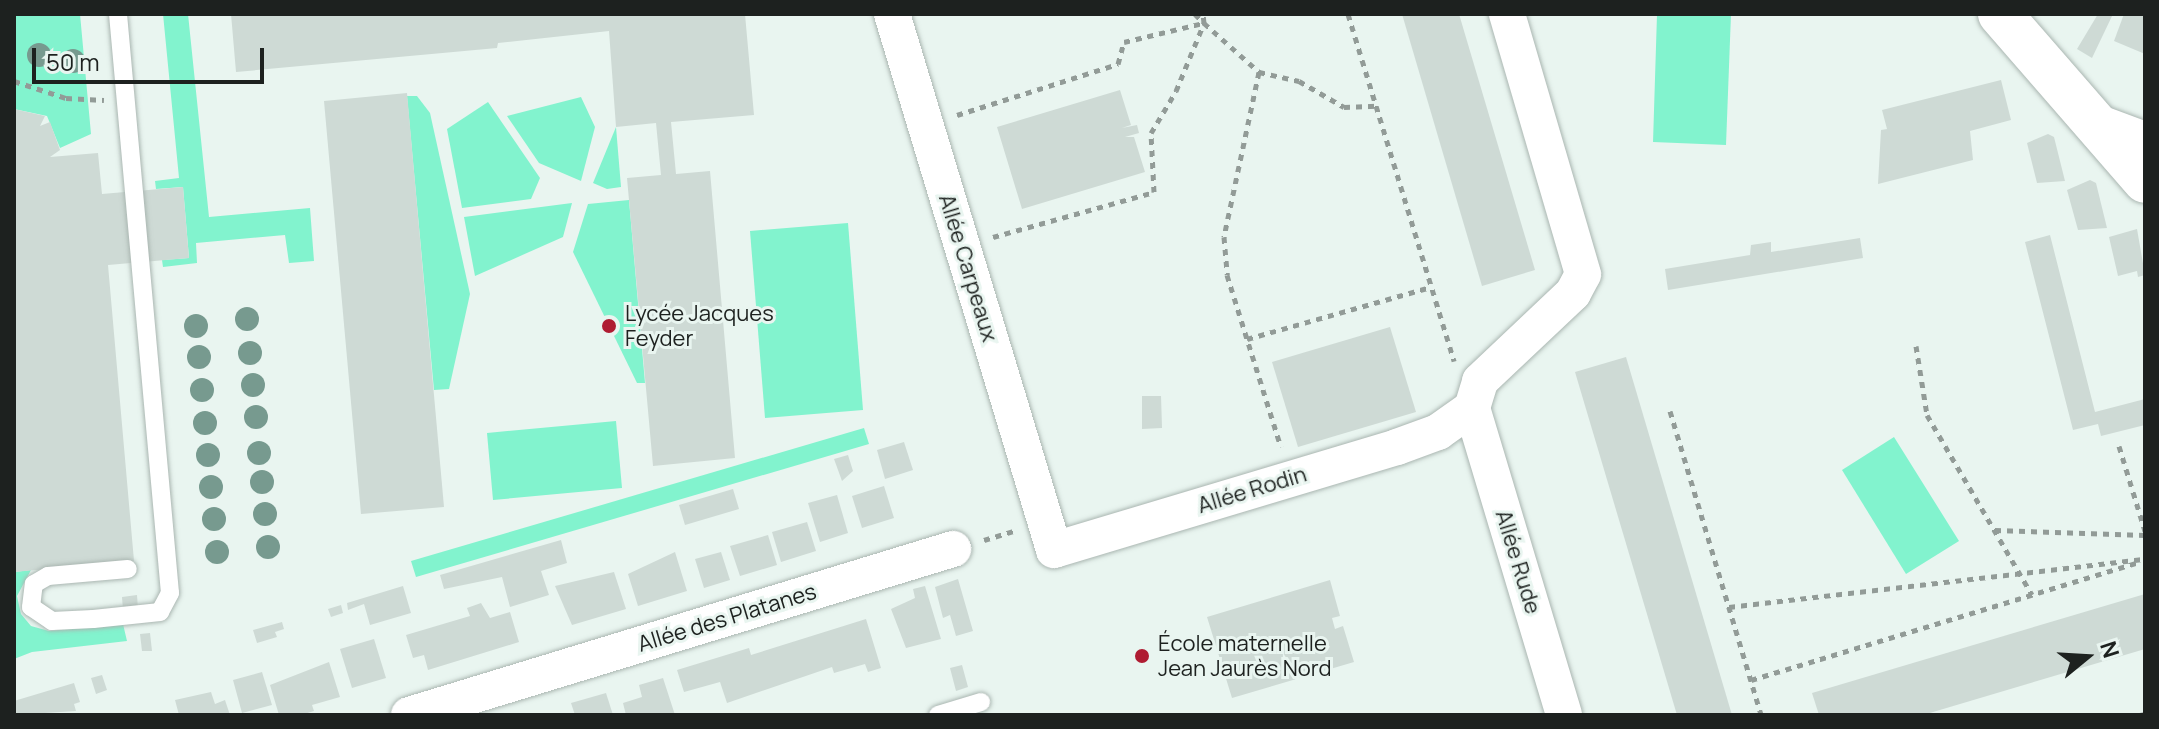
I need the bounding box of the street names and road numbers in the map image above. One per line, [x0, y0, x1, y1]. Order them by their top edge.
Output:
street label: Allée Carpeaux [933, 191, 1003, 345]
street label: Allée Rodin [1194, 461, 1310, 519]
street label: Allée Rude [1490, 507, 1546, 617]
street label: Allée des Platanes [635, 578, 819, 658]

